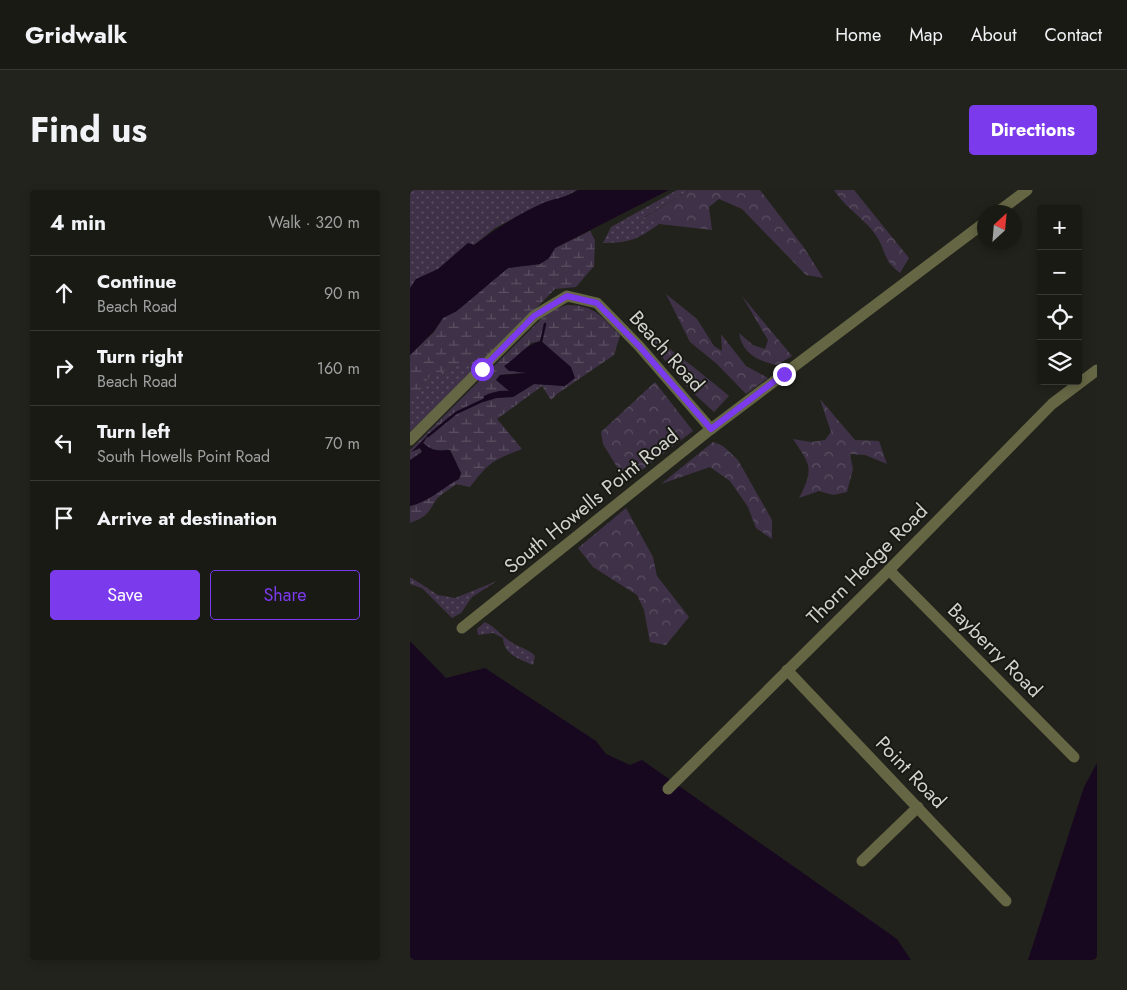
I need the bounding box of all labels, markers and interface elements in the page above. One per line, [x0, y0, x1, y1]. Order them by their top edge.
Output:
text: Gridwalk [25, 17, 127, 52]
text: Home [835, 22, 881, 48]
text: Map [909, 22, 943, 48]
text: About [971, 22, 1016, 48]
text: Contact [1044, 22, 1102, 48]
text: Find us [30, 105, 147, 155]
button: Directions [969, 105, 1097, 155]
north arrow [977, 205, 1022, 250]
map controls [1037, 205, 1082, 385]
button: + [1037, 205, 1082, 250]
text: 4 min [50, 208, 106, 238]
text: Walk · 320 m [268, 211, 360, 234]
button: − [1037, 250, 1082, 295]
text: Continue [97, 268, 176, 295]
icon: ahead [50, 279, 78, 307]
text: 90 m [324, 282, 360, 305]
text: Beach Road [97, 295, 177, 318]
button: locate [1037, 295, 1082, 340]
street label: Beach Road [622, 304, 711, 398]
button: layers [1037, 340, 1082, 385]
text: Turn right [97, 343, 183, 370]
icon: right [50, 354, 78, 382]
text: 160 m [317, 357, 360, 380]
route start [471, 358, 494, 381]
route end [773, 363, 796, 386]
text: Beach Road [97, 370, 177, 393]
text: Turn left [97, 418, 170, 445]
street label: South Howells Point Road [498, 422, 685, 581]
icon: left [50, 429, 78, 457]
text: 70 m [325, 432, 360, 455]
text: South Howells Point Road [97, 445, 270, 468]
street label: Thorn Hedge Road [800, 497, 935, 632]
icon: arrive [50, 504, 78, 532]
text: Arrive at destination [97, 505, 277, 532]
button: Save [50, 570, 200, 620]
button: Share [210, 570, 360, 620]
street label: Bayberry Road [941, 596, 1049, 704]
street label: Point Road [869, 730, 953, 815]

